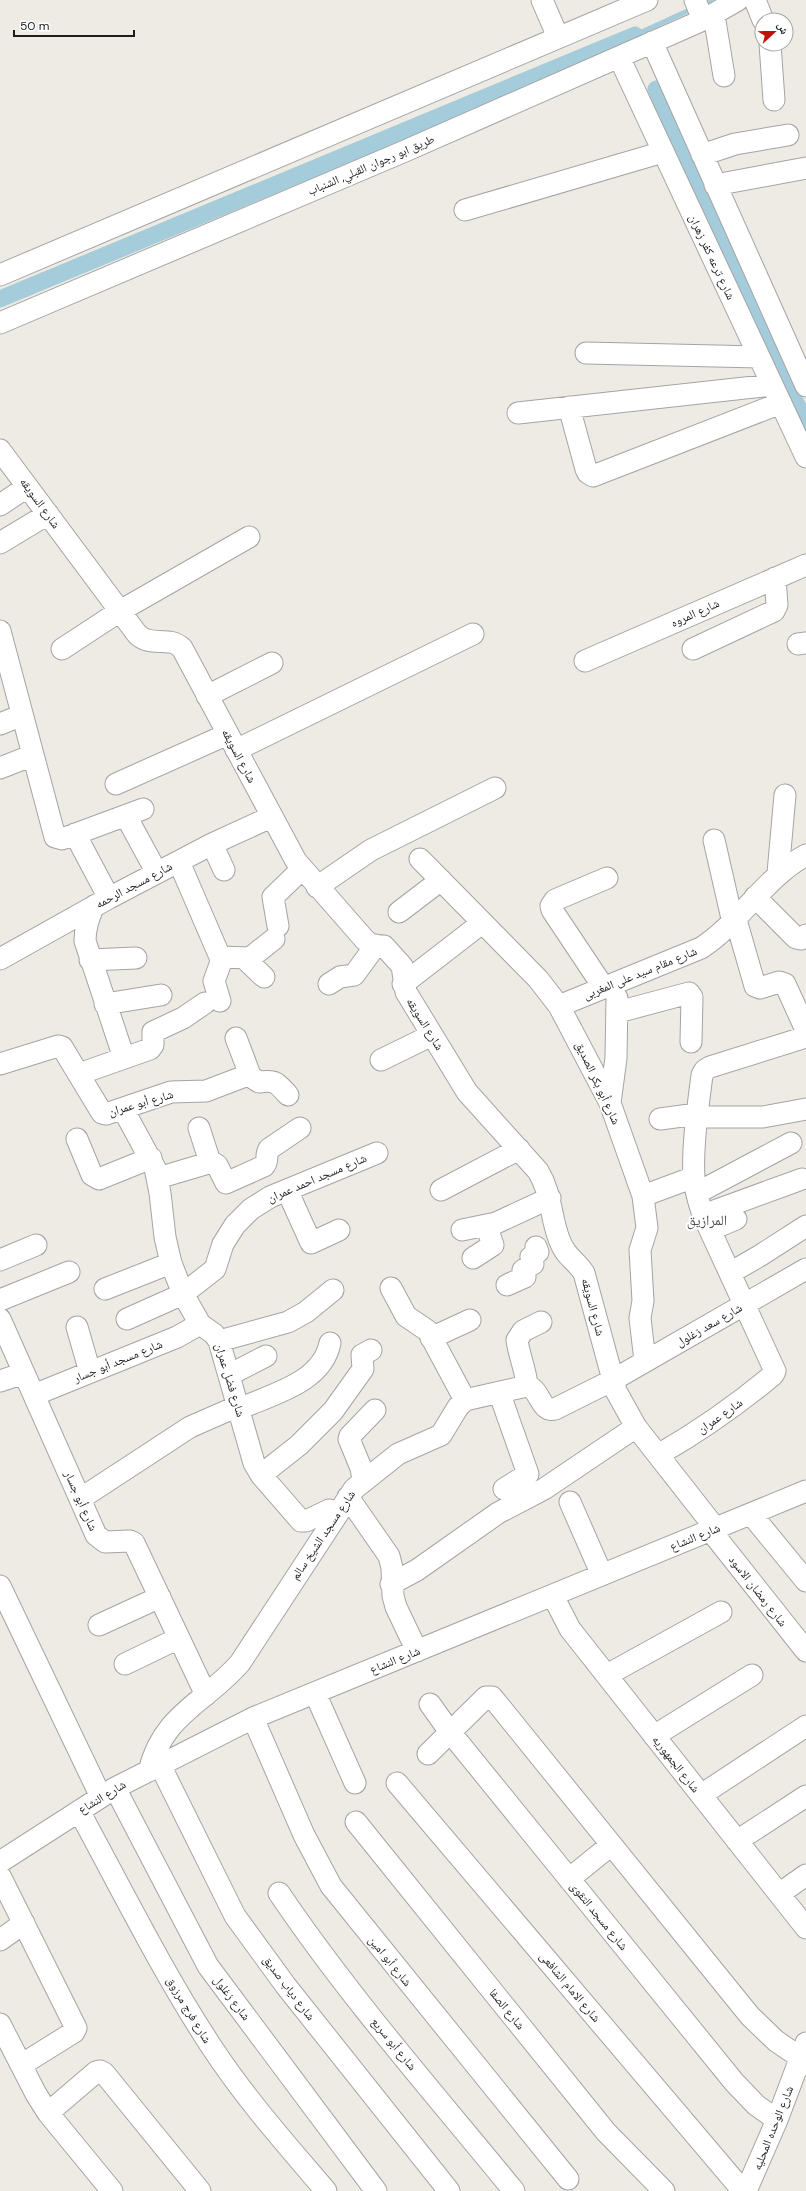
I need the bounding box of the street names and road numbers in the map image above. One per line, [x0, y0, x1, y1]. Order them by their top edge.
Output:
street label: طريق ابو رجوان القبلي, الشنباب [305, 131, 438, 201]
street label: شارع ترعه كفر زهران [685, 212, 739, 303]
street label: شارع السويقه [16, 474, 64, 532]
street label: شارع المروه [668, 595, 722, 631]
street label: شارع السويقه [218, 726, 260, 786]
street label: شارع مسجد الرحمه [93, 858, 175, 912]
street label: شارع مقام سيد على المغربى [581, 943, 699, 1003]
street label: شارع السويقه [403, 995, 448, 1053]
street label: شارع أبو بكر الصديق [572, 1039, 624, 1127]
street label: شارع أبو عمران [107, 1086, 175, 1120]
street label: شارع مسجد احمد عمران [265, 1150, 369, 1206]
street label: شارع السويقه [578, 1276, 608, 1338]
street label: شارع سعد زغلول [673, 1299, 745, 1350]
street label: شارع مسجد أبو جسار [70, 1336, 165, 1386]
street label: شارع فضل عمران [211, 1341, 249, 1419]
street label: شارع عمران [694, 1395, 746, 1437]
street label: شارع أبو جسار [60, 1467, 101, 1534]
street label: شارع مسجد الشيخ سالم [287, 1487, 359, 1583]
street label: شارع النشاع [667, 1520, 723, 1554]
street label: شارع رمضان الاسود [725, 1552, 791, 1630]
street label: شارع النشاع [367, 1643, 423, 1677]
street label: شارع الجمهوريه [649, 1732, 704, 1796]
street label: شارع النشاع [75, 1776, 129, 1818]
street label: شارع مسجد التقوى [566, 1878, 632, 1954]
street label: شارع أبو امين [365, 1932, 415, 1990]
street label: شارع الامام الشافعى [536, 1948, 604, 2026]
street label: شارع دياب صديق [259, 1952, 319, 2024]
street label: شارع زغلول [210, 1972, 254, 2024]
street label: شارع فرج مرزوق [163, 1974, 215, 2046]
street label: شارع الصفا [486, 1985, 529, 2033]
street label: شارع أبو سريع [368, 2014, 420, 2074]
street label: شارع الوحده المحليه [749, 2083, 797, 2172]

